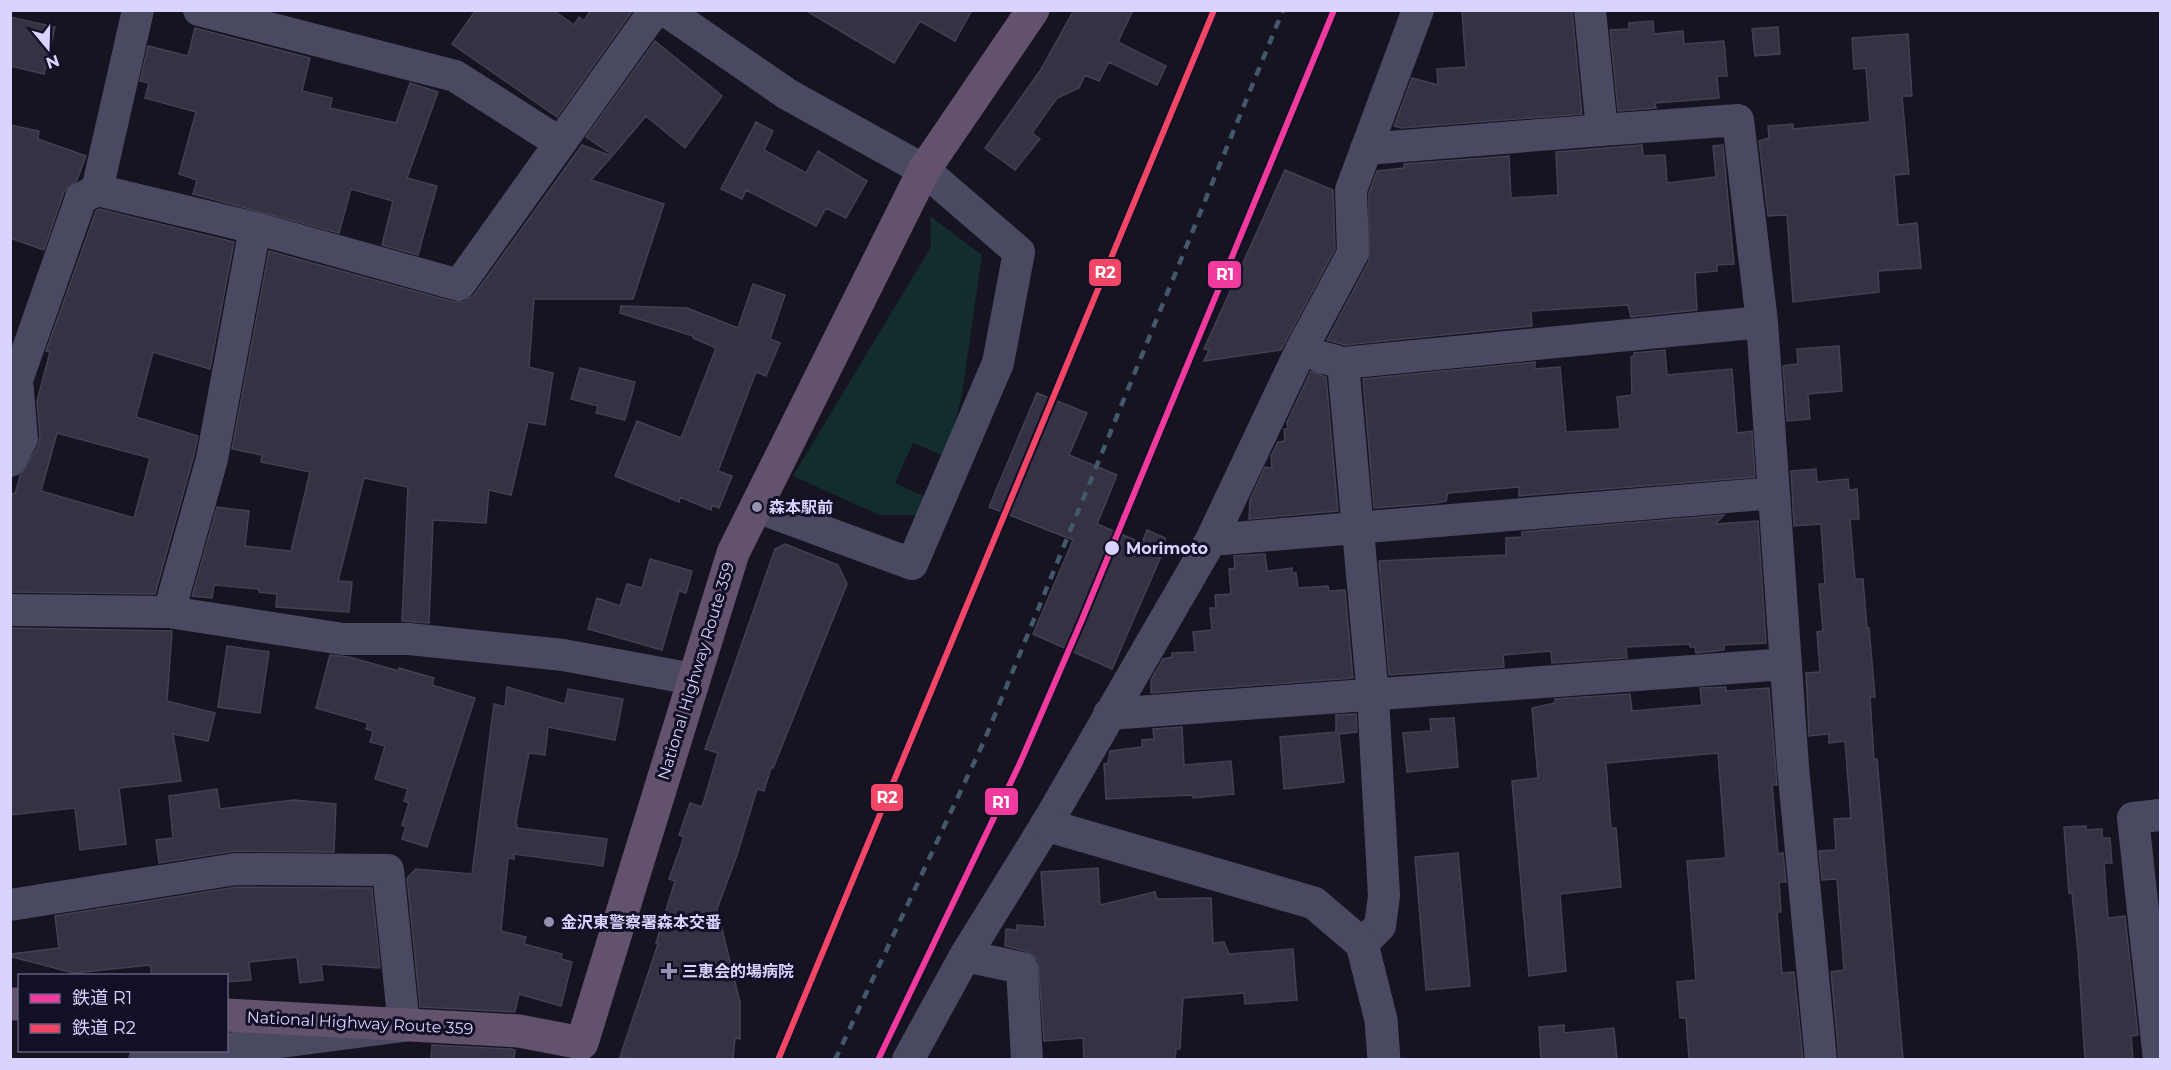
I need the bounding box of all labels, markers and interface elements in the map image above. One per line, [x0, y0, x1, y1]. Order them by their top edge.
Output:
north arrow [18, 18, 78, 78]
text: N [44, 51, 62, 73]
line badge: R2 [1088, 258, 1122, 287]
line badge: R1 [1207, 260, 1242, 289]
text: R2 [1094, 263, 1116, 282]
text: R1 [1216, 265, 1234, 284]
place label: 森本駅前 [769, 498, 833, 517]
marker: 森本駅前 [750, 500, 764, 514]
marker: Morimoto [1103, 539, 1121, 557]
place label: Morimoto [1126, 539, 1208, 558]
street label: National Highway Route 359 [654, 560, 738, 782]
line badge: R2 [870, 783, 904, 812]
line badge: R1 [984, 787, 1019, 816]
text: R2 [876, 788, 898, 807]
text: R1 [992, 793, 1010, 812]
place label: 金沢東警察署森本交番 [561, 913, 721, 932]
marker: 金沢東警察署森本交番 [542, 915, 556, 929]
marker: 三恵会的場病院 [660, 962, 678, 980]
place label: 三恵会的場病院 [682, 962, 794, 981]
legend [18, 974, 228, 1052]
text: 鉄道 R1 [72, 987, 132, 1009]
street label: National Highway Route 359 [246, 1008, 474, 1038]
text: 鉄道 R2 [72, 1017, 136, 1039]

